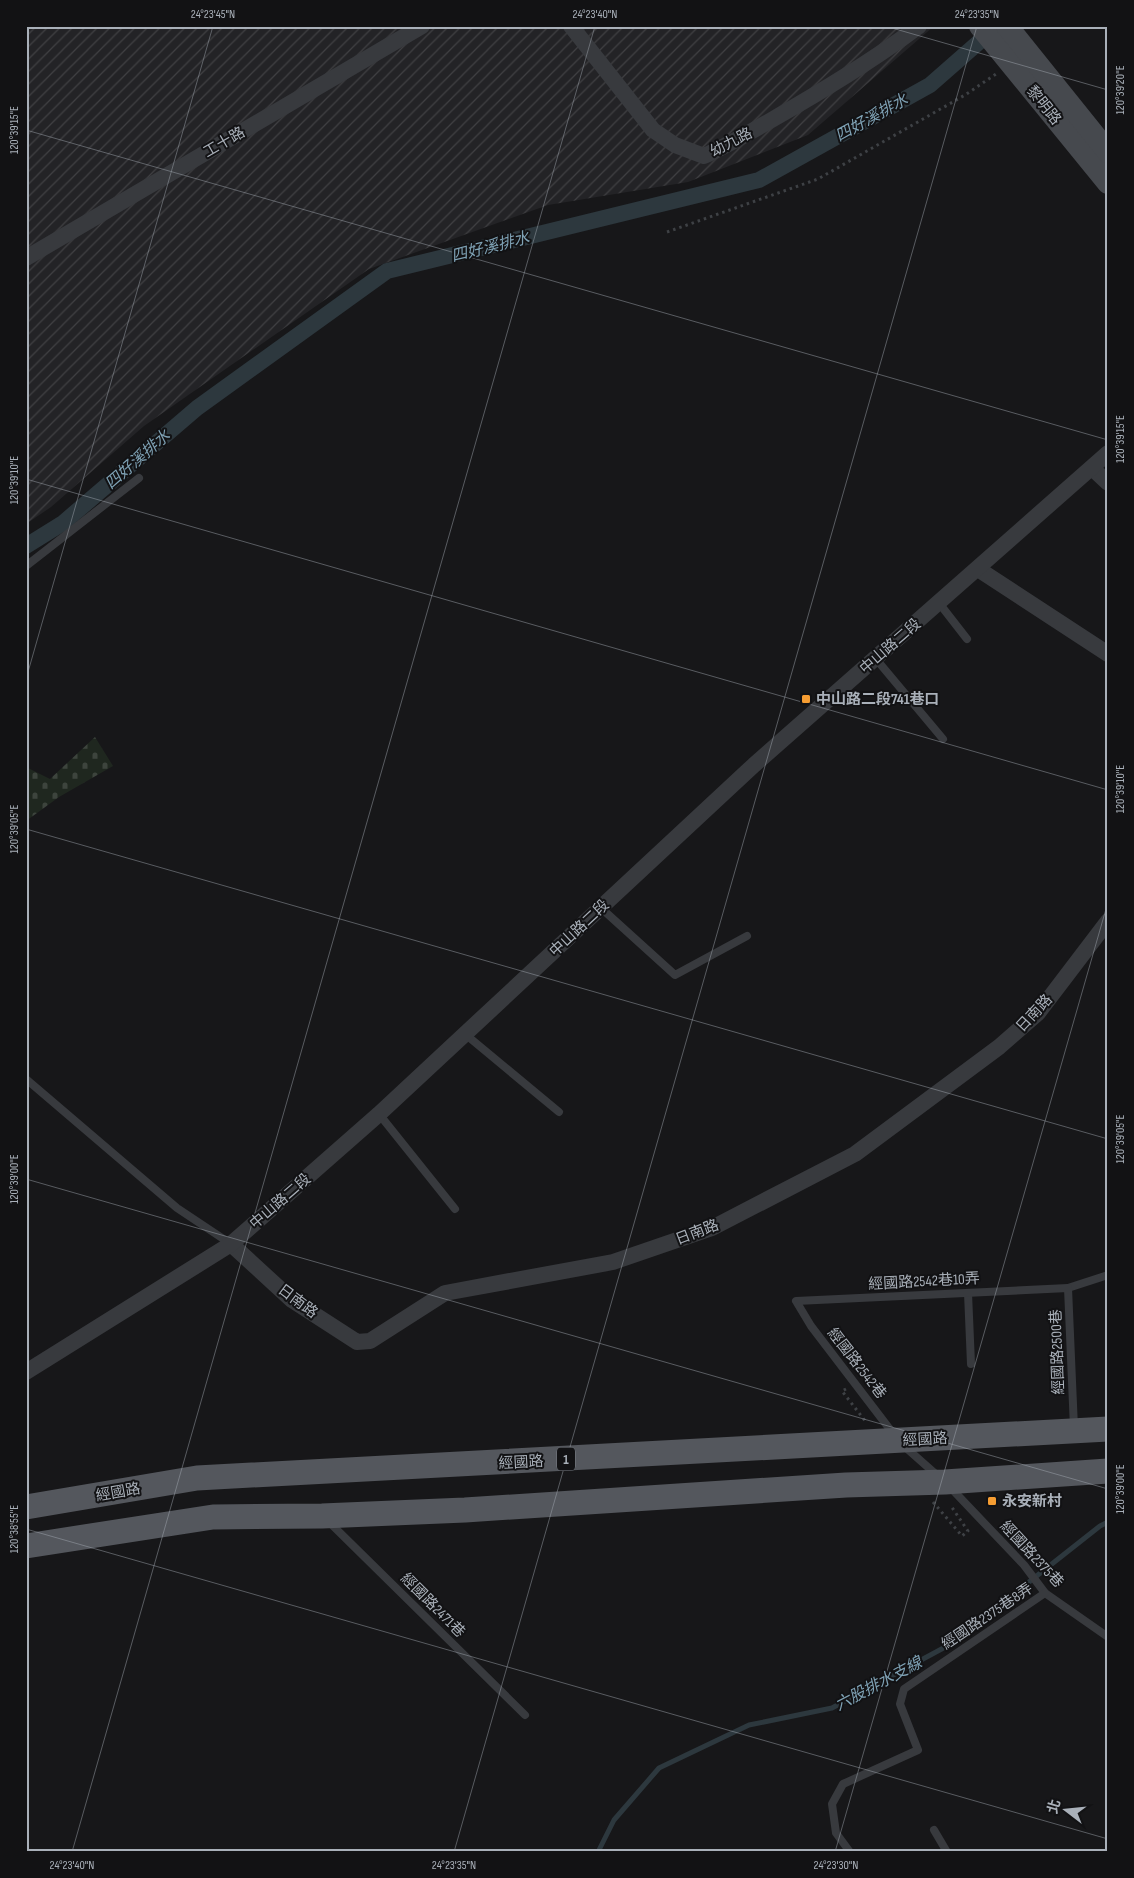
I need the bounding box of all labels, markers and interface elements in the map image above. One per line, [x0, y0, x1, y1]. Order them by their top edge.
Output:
text: 24°23'45"N [191, 7, 235, 22]
text: 24°23'40"N [573, 7, 617, 22]
text: 24°23'35"N [955, 7, 999, 22]
text: 120°39'20"E [1113, 65, 1128, 115]
street label: 黎明路 [1022, 82, 1065, 129]
water label: 四好溪排水 [832, 90, 912, 146]
text: 120°39'15"E [7, 106, 22, 154]
street label: 工十路 [200, 123, 248, 162]
street label: 幼九路 [707, 124, 756, 161]
water label: 四好溪排水 [449, 228, 532, 266]
text: 120°39'15"E [1113, 415, 1128, 463]
water label: 四好溪排水 [102, 426, 175, 494]
text: 120°39'10"E [7, 456, 22, 504]
street label: 中山路二段 [856, 615, 925, 678]
place label: 中山路二段741巷口 [816, 690, 940, 709]
marker: 中山路二段741巷口 [800, 693, 812, 705]
text: 120°39'10"E [1113, 765, 1128, 813]
text: 120°39'05"E [7, 804, 22, 854]
street label: 中山路二段 [545, 896, 613, 961]
street label: 日南路 [1012, 990, 1057, 1036]
text: 120°39'05"E [1113, 1114, 1128, 1164]
text: 120°39'00"E [7, 1154, 22, 1204]
street label: 中山路二段 [246, 1170, 315, 1233]
street label: 日南路 [673, 1216, 722, 1249]
street label: 經國路2542巷10弄 [868, 1269, 980, 1294]
street label: 日南路 [274, 1280, 321, 1323]
street label: 經國路2500巷 [1047, 1309, 1068, 1395]
street label: 經國路2542巷 [823, 1324, 890, 1403]
street label: 經國路 [902, 1429, 948, 1450]
road number: 1 [557, 1448, 575, 1470]
street label: 經國路 [498, 1452, 544, 1473]
text: 120°39'00"E [1113, 1464, 1128, 1514]
street label: 經國路 [94, 1479, 142, 1506]
place label: 永安新村 [1002, 1492, 1062, 1511]
marker: 永安新村 [986, 1495, 998, 1507]
text: 120°38'55"E [7, 1505, 22, 1553]
street label: 經國路2375巷 [996, 1517, 1067, 1592]
street label: 經國路2471巷 [396, 1569, 469, 1642]
street label: 經國路2375巷8弄 [938, 1579, 1037, 1654]
water label: 六股排水支線 [832, 1652, 927, 1715]
north arrow [1042, 1786, 1092, 1836]
text: 北 [1044, 1797, 1064, 1816]
text: 24°23'40"N [50, 1858, 94, 1873]
text: 24°23'35"N [432, 1858, 476, 1873]
text: 24°23'30"N [814, 1858, 858, 1873]

